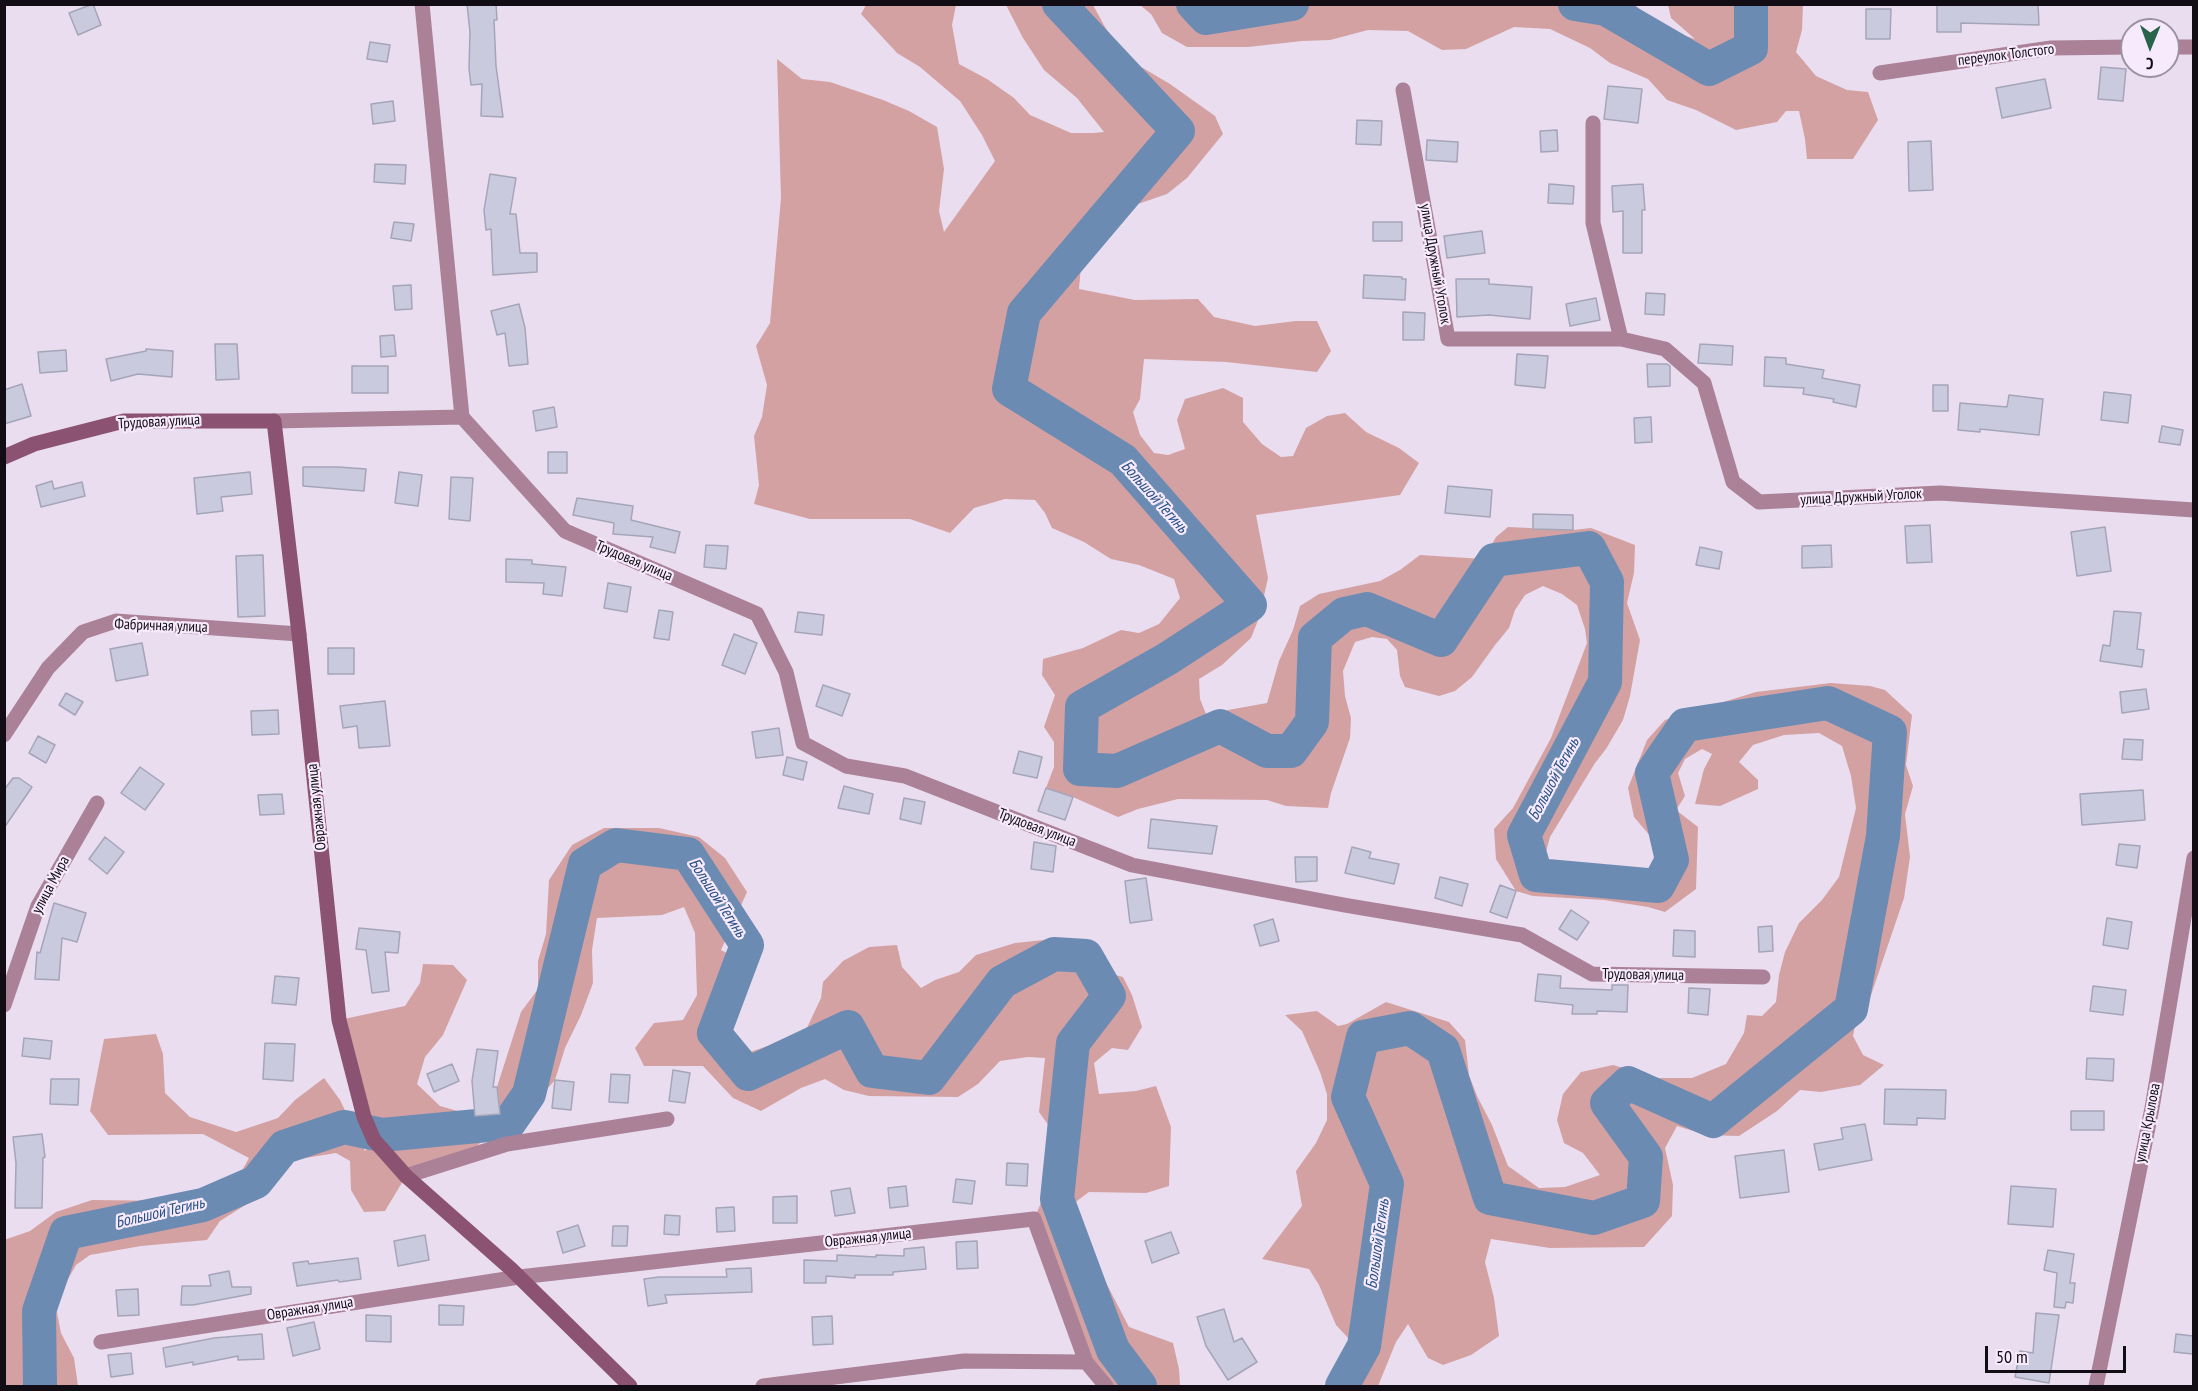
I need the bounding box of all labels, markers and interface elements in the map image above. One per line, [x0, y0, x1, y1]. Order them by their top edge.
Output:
north arrow [2120, 18, 2180, 78]
street label: переулок Толстого [1957, 40, 2055, 70]
text: С [2146, 54, 2154, 74]
street label: улица Дружный Уголок [1416, 202, 1454, 326]
street label: Трудовая улица [118, 411, 200, 433]
water label: Большой Тегинь [1117, 457, 1191, 537]
street label: улица Дружный Уголок [1800, 485, 1922, 509]
street label: Трудовая улица [593, 537, 675, 585]
street label: Фабричная улица [114, 615, 208, 637]
water label: Большой Тегинь [1524, 735, 1584, 823]
street label: Овражная улица [303, 763, 331, 851]
street label: Трудовая улица [995, 805, 1079, 851]
street label: улица Мира [28, 853, 74, 917]
water label: Большой Тегинь [684, 855, 750, 941]
street label: Трудовая улица [1602, 965, 1684, 985]
street label: улица Крылова [2131, 1082, 2165, 1164]
water label: Большой Тегинь [114, 1193, 206, 1233]
water label: Большой Тегинь [1362, 1198, 1394, 1290]
street label: Овражная улица [824, 1224, 912, 1252]
street label: Овражная улица [266, 1293, 354, 1325]
scale bar [1988, 1334, 2129, 1372]
text: 50 m [1996, 1345, 2028, 1368]

